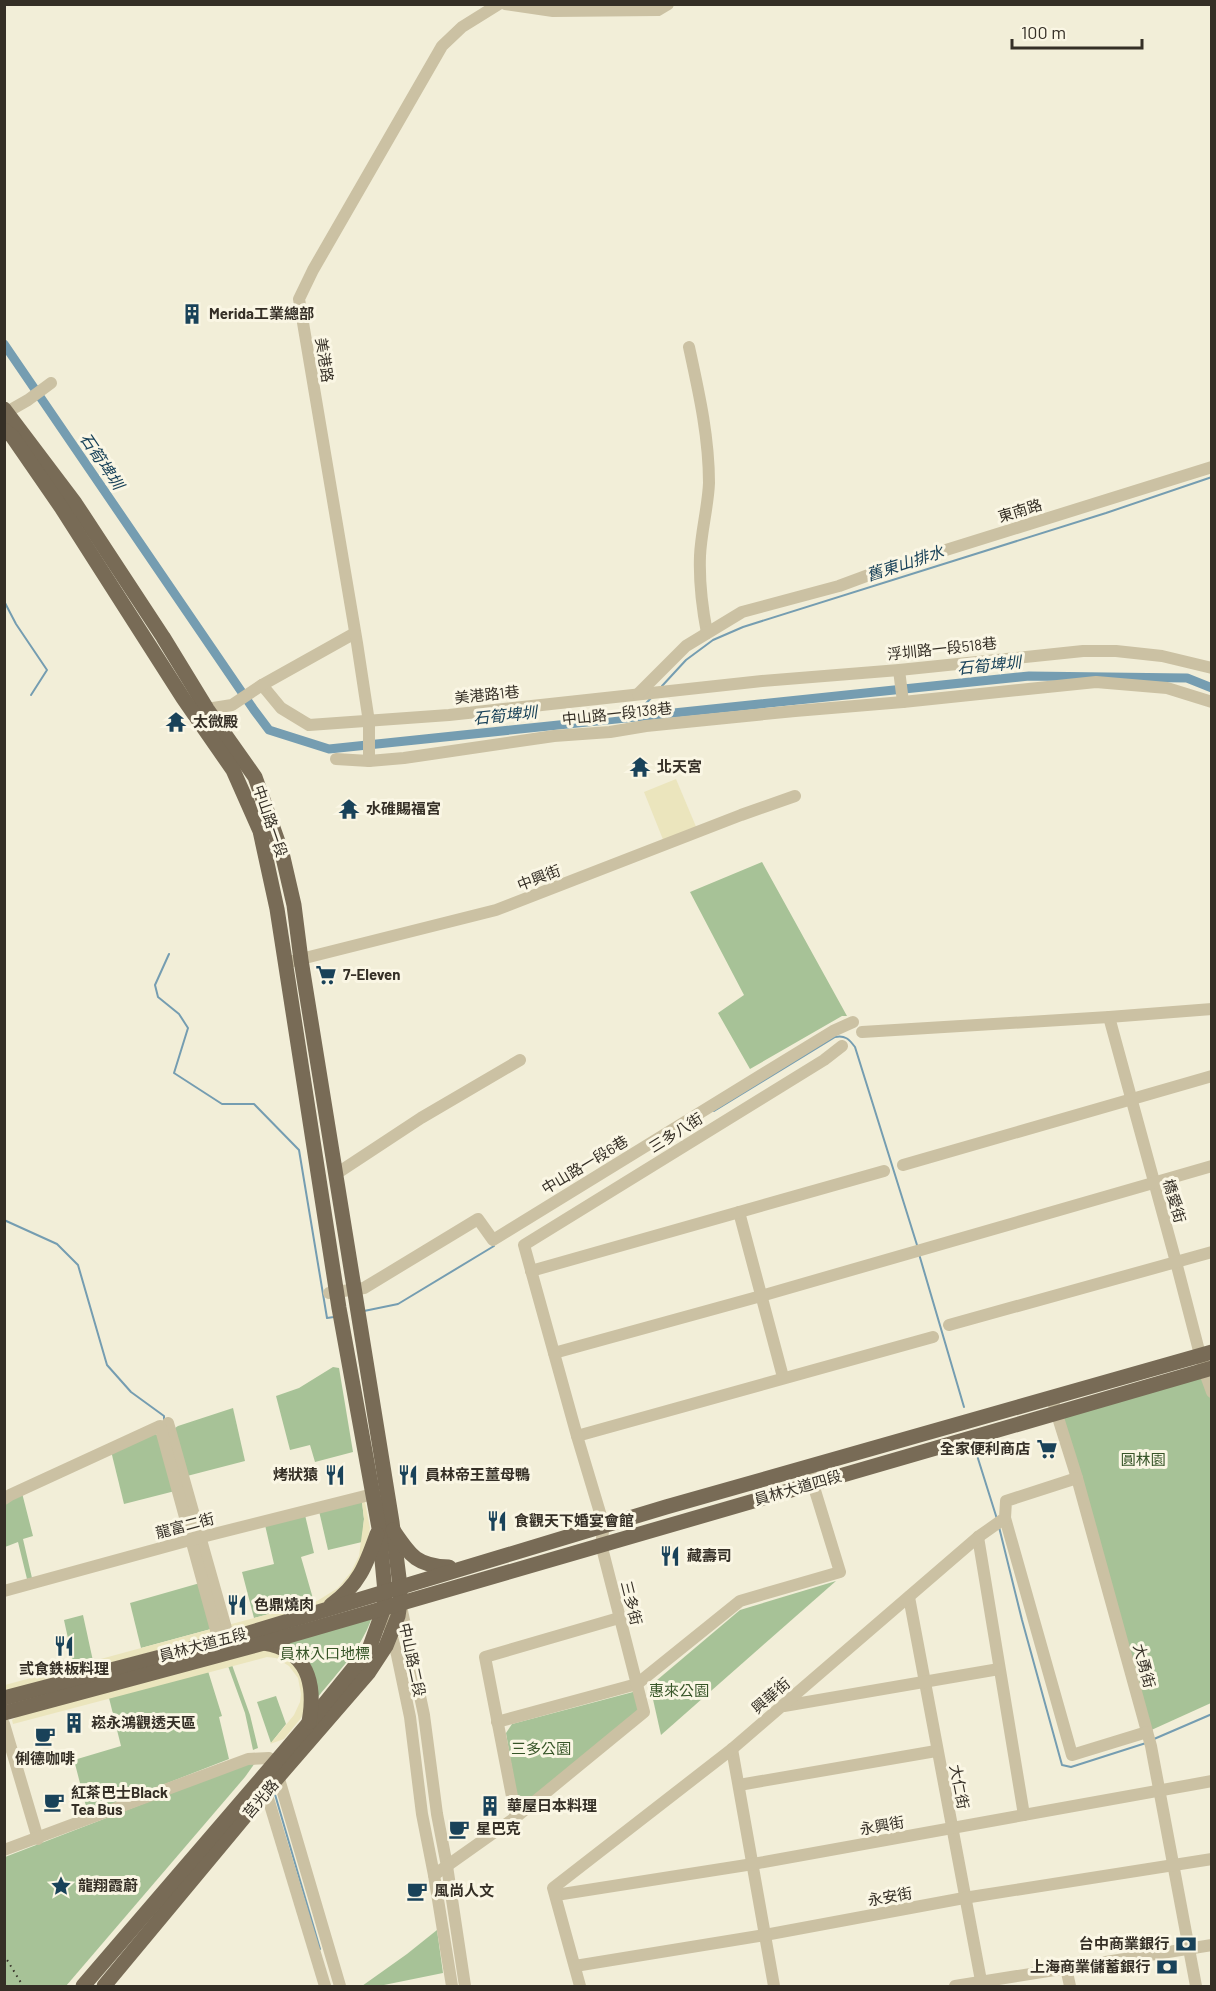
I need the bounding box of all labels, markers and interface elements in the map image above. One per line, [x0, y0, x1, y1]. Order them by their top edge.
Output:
scale bar [1012, 12, 1142, 50]
text: 100 m [1021, 21, 1066, 43]
building icon: Merida工業總部 [180, 302, 204, 326]
place label: Merida工業總部 [209, 304, 314, 322]
street label: 美港路 [313, 336, 337, 383]
water label: 石筍埤圳 [77, 429, 129, 494]
street label: 東南路 [996, 495, 1044, 525]
water label: 舊東山排水 [864, 541, 947, 584]
street label: 浮圳路一段518巷 [886, 633, 998, 663]
water label: 石筍埤圳 [956, 652, 1024, 677]
street label: 美港路1巷 [454, 682, 520, 706]
street label: 中山路一段138巷 [561, 698, 673, 728]
water label: 石筍埤圳 [472, 702, 540, 727]
temple icon: 太微殿 [164, 710, 188, 734]
place label: 太微殿 [193, 712, 238, 730]
temple icon: 北天宮 [628, 755, 652, 779]
place label: 北天宮 [657, 757, 702, 775]
street label: 中山路一段 [250, 782, 292, 859]
temple icon: 水碓賜福宮 [337, 797, 361, 821]
place label: 水碓賜福宮 [366, 799, 441, 817]
street label: 中興街 [514, 861, 563, 894]
supermarket icon: 7-Eleven [314, 963, 338, 987]
place label: 7-Eleven [343, 965, 400, 983]
street label: 三多八街 [645, 1109, 706, 1156]
street label: 中山路一段6巷 [538, 1131, 631, 1197]
street label: 橋愛街 [1160, 1177, 1190, 1225]
supermarket icon: 全家便利商店 [1035, 1437, 1059, 1461]
place label: 全家便利商店 [940, 1439, 1030, 1457]
park label: 圓林園 [1120, 1450, 1166, 1468]
restaurant icon: 烤狀猿 [323, 1463, 347, 1487]
restaurant icon: 員林帝王薑母鴨 [396, 1463, 420, 1487]
place label: 烤狀猿 [273, 1465, 318, 1483]
place label: 員林帝王薑母鴨 [425, 1465, 530, 1483]
street label: 員林大道四段 [752, 1466, 843, 1508]
street label: 龍富二街 [153, 1509, 216, 1541]
restaurant icon: 食觀天下婚宴會館 [485, 1509, 509, 1533]
place label: 食觀天下婚宴會館 [514, 1511, 634, 1529]
restaurant icon: 藏壽司 [658, 1544, 682, 1568]
place label: 藏壽司 [687, 1546, 732, 1564]
street label: 三多街 [618, 1579, 646, 1627]
restaurant icon: 色鼎燒肉 [225, 1593, 249, 1617]
place label: 色鼎燒肉 [254, 1595, 314, 1613]
street label: 中山路二段 [396, 1621, 430, 1698]
street label: 員林大道五段 [157, 1624, 249, 1664]
restaurant icon: 弎食鉄板料理 [52, 1634, 76, 1658]
street label: 大勇街 [1130, 1642, 1159, 1690]
park label: 員林入口地標 [280, 1644, 370, 1662]
place label: 弎食鉄板料理 [19, 1659, 109, 1677]
street label: 興華街 [747, 1674, 793, 1717]
park label: 惠來公園 [649, 1681, 709, 1699]
building icon: 崧永鴻觀透天區 [62, 1711, 86, 1735]
place label: 崧永鴻觀透天區 [91, 1713, 196, 1731]
cafe icon: 俐德咖啡 [33, 1724, 57, 1748]
park label: 三多公園 [511, 1739, 571, 1757]
place label: 俐德咖啡 [15, 1749, 75, 1767]
street label: 大仁街 [947, 1763, 973, 1811]
street label: 莒光路 [239, 1775, 282, 1821]
place label: 紅茶巴士Black Tea Bus [71, 1783, 168, 1818]
cafe icon: 紅茶巴士Black Tea Bus [42, 1790, 66, 1814]
building icon: 華屋日本料理 [478, 1794, 502, 1818]
place label: 華屋日本料理 [507, 1796, 597, 1814]
street label: 永興街 [858, 1812, 906, 1838]
cafe icon: 星巴克 [447, 1817, 471, 1841]
place label: 星巴克 [476, 1819, 521, 1837]
place icon: 龍翔霞蔚 [49, 1874, 73, 1898]
place label: 龍翔霞蔚 [78, 1876, 138, 1894]
cafe icon: 風尚人文 [405, 1879, 429, 1903]
place label: 風尚人文 [434, 1881, 494, 1899]
street label: 永安街 [866, 1883, 914, 1909]
bank icon: 台中商業銀行 [1174, 1932, 1198, 1956]
place label: 台中商業銀行 [1079, 1934, 1169, 1952]
bank icon: 上海商業儲蓄銀行 [1155, 1955, 1179, 1979]
place label: 上海商業儲蓄銀行 [1030, 1957, 1150, 1975]

